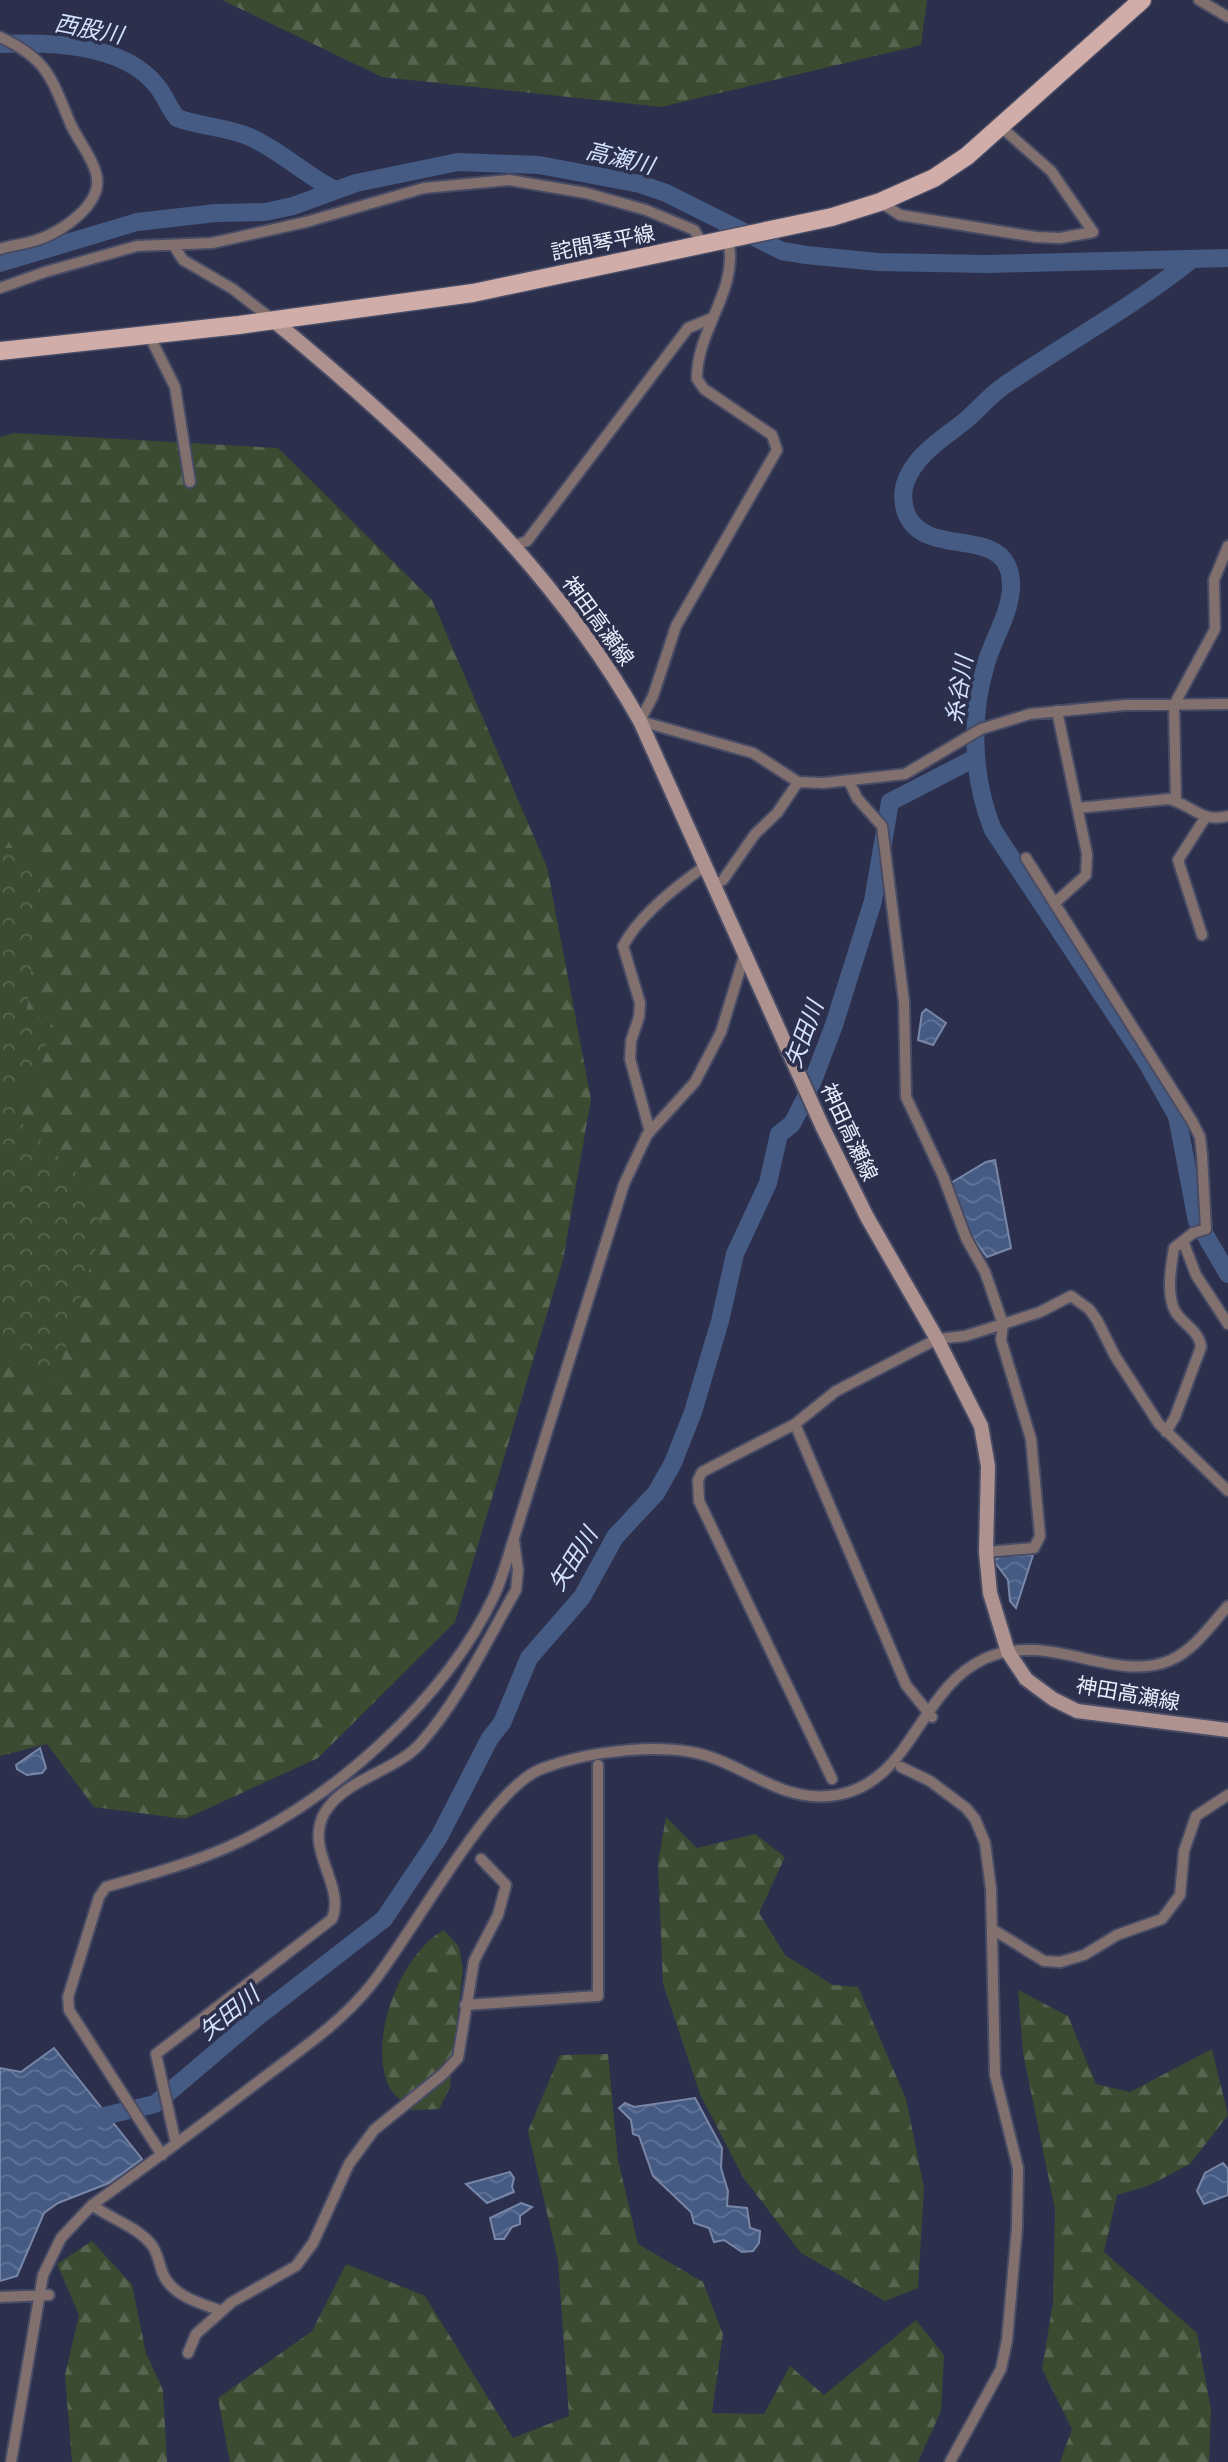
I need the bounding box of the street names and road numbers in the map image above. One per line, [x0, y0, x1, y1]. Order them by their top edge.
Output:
street label: 詫間琴平線 [549, 220, 657, 266]
street label: 神田高瀬線 [557, 571, 639, 671]
street label: 神田高瀬線 [815, 1079, 883, 1185]
street label: 神田高瀬線 [1074, 1672, 1182, 1716]

